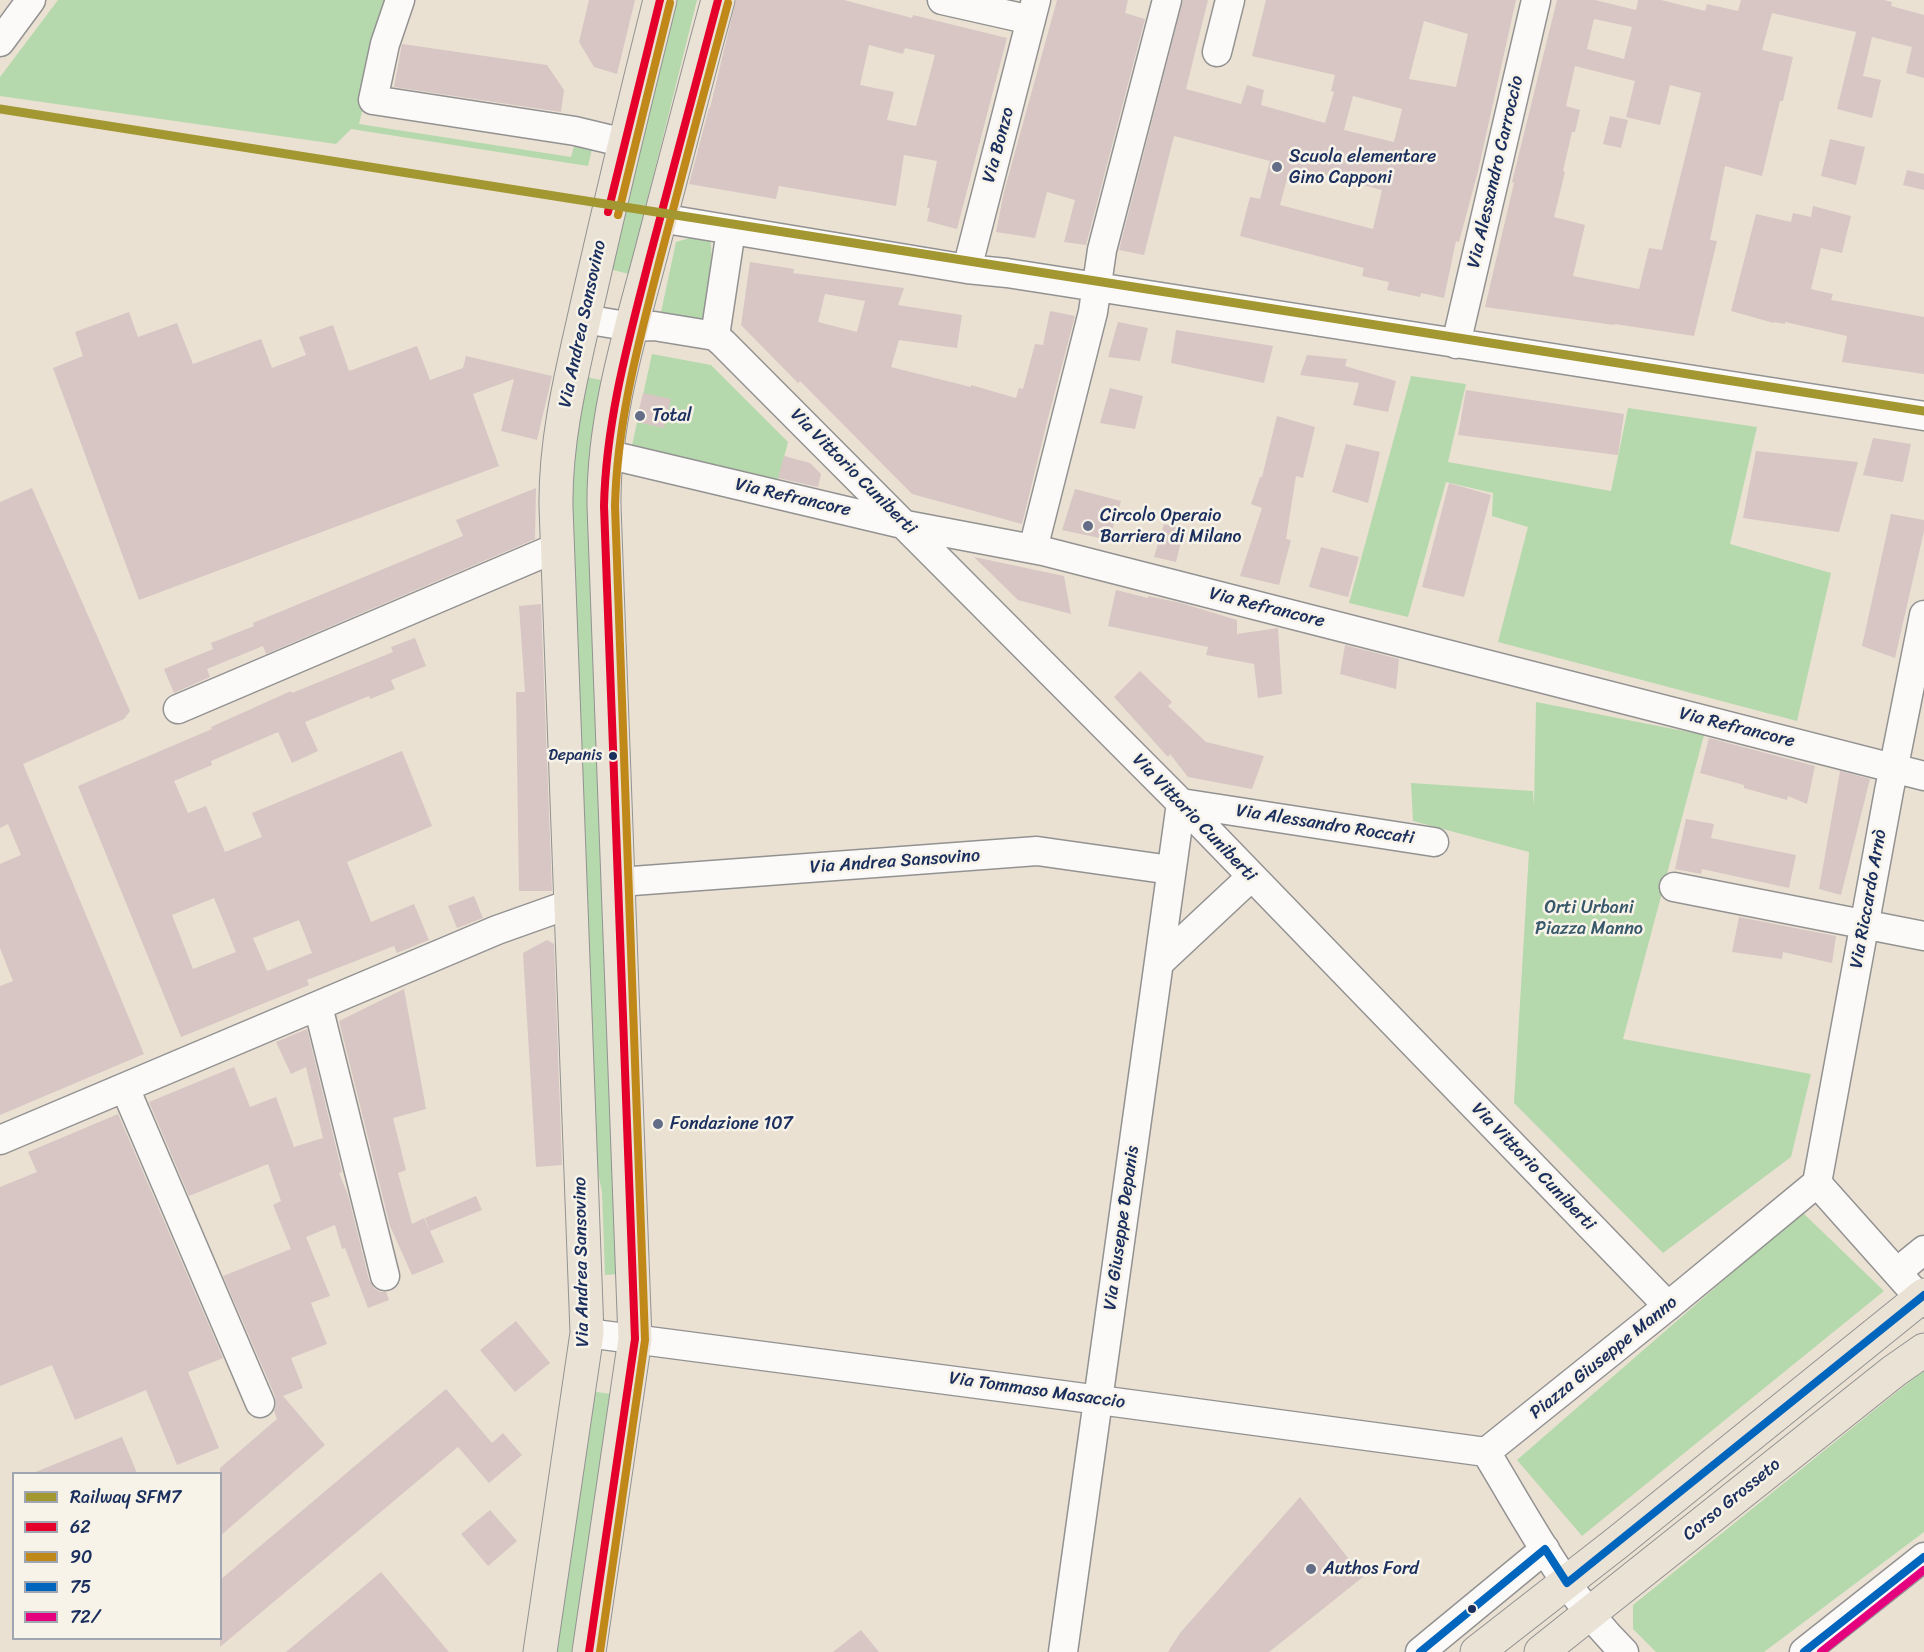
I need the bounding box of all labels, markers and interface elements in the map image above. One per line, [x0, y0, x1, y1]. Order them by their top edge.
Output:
street label: Via Alessandro Carroccio [1463, 74, 1529, 270]
street label: Via Bonzo [979, 105, 1019, 185]
place label: Scuola elementare Gino Capponi [1289, 146, 1436, 188]
marker: Scuola elementare Gino Capponi [1270, 160, 1284, 174]
street label: Via Andrea Sansovino [555, 238, 611, 410]
place label: Total [652, 405, 692, 427]
street label: Via Vittorio Cuniberti [786, 405, 920, 539]
marker: Total [633, 409, 647, 423]
street label: Via Refrancore [733, 474, 853, 522]
place label: Circolo Operaio Barriera di Milano [1100, 505, 1241, 548]
marker: Circolo Operaio Barriera di Milano [1081, 519, 1095, 533]
street label: Via Refrancore [1207, 583, 1327, 633]
street label: Via Refrancore [1677, 703, 1797, 753]
place label: Depanis [548, 746, 602, 766]
marker: Depanis [607, 750, 619, 762]
street label: Via Vittorio Cuniberti [1127, 750, 1261, 886]
street label: Via Alessandro Roccati [1235, 800, 1415, 850]
street label: Via Riccardo Arnò [1846, 828, 1892, 970]
street label: Via Andrea Sansovino [809, 845, 981, 879]
park label: Orti Urbani Piazza Manno [1535, 897, 1643, 940]
street label: Via Vittorio Cuniberti [1466, 1099, 1600, 1235]
place label: Fondazione 107 [670, 1113, 793, 1135]
marker: Fondazione 107 [651, 1117, 665, 1131]
street label: Via Giuseppe Depanis [1100, 1144, 1144, 1312]
street label: Via Andrea Sansovino [570, 1177, 594, 1347]
street label: Piazza Giuseppe Manno [1526, 1292, 1682, 1424]
street label: Via Tommaso Masaccio [948, 1368, 1126, 1414]
street label: Corso Grosseto [1679, 1454, 1785, 1546]
legend [12, 1472, 222, 1640]
text: Railway SFM7 [70, 1481, 181, 1513]
text: 62 [70, 1511, 91, 1543]
text: 90 [70, 1541, 92, 1573]
place label: Authos Ford [1323, 1558, 1419, 1580]
marker: Authos Ford [1304, 1562, 1318, 1576]
text: 75 [70, 1571, 91, 1603]
text: 72/ [70, 1601, 100, 1633]
unlabelled marker [1466, 1603, 1478, 1615]

